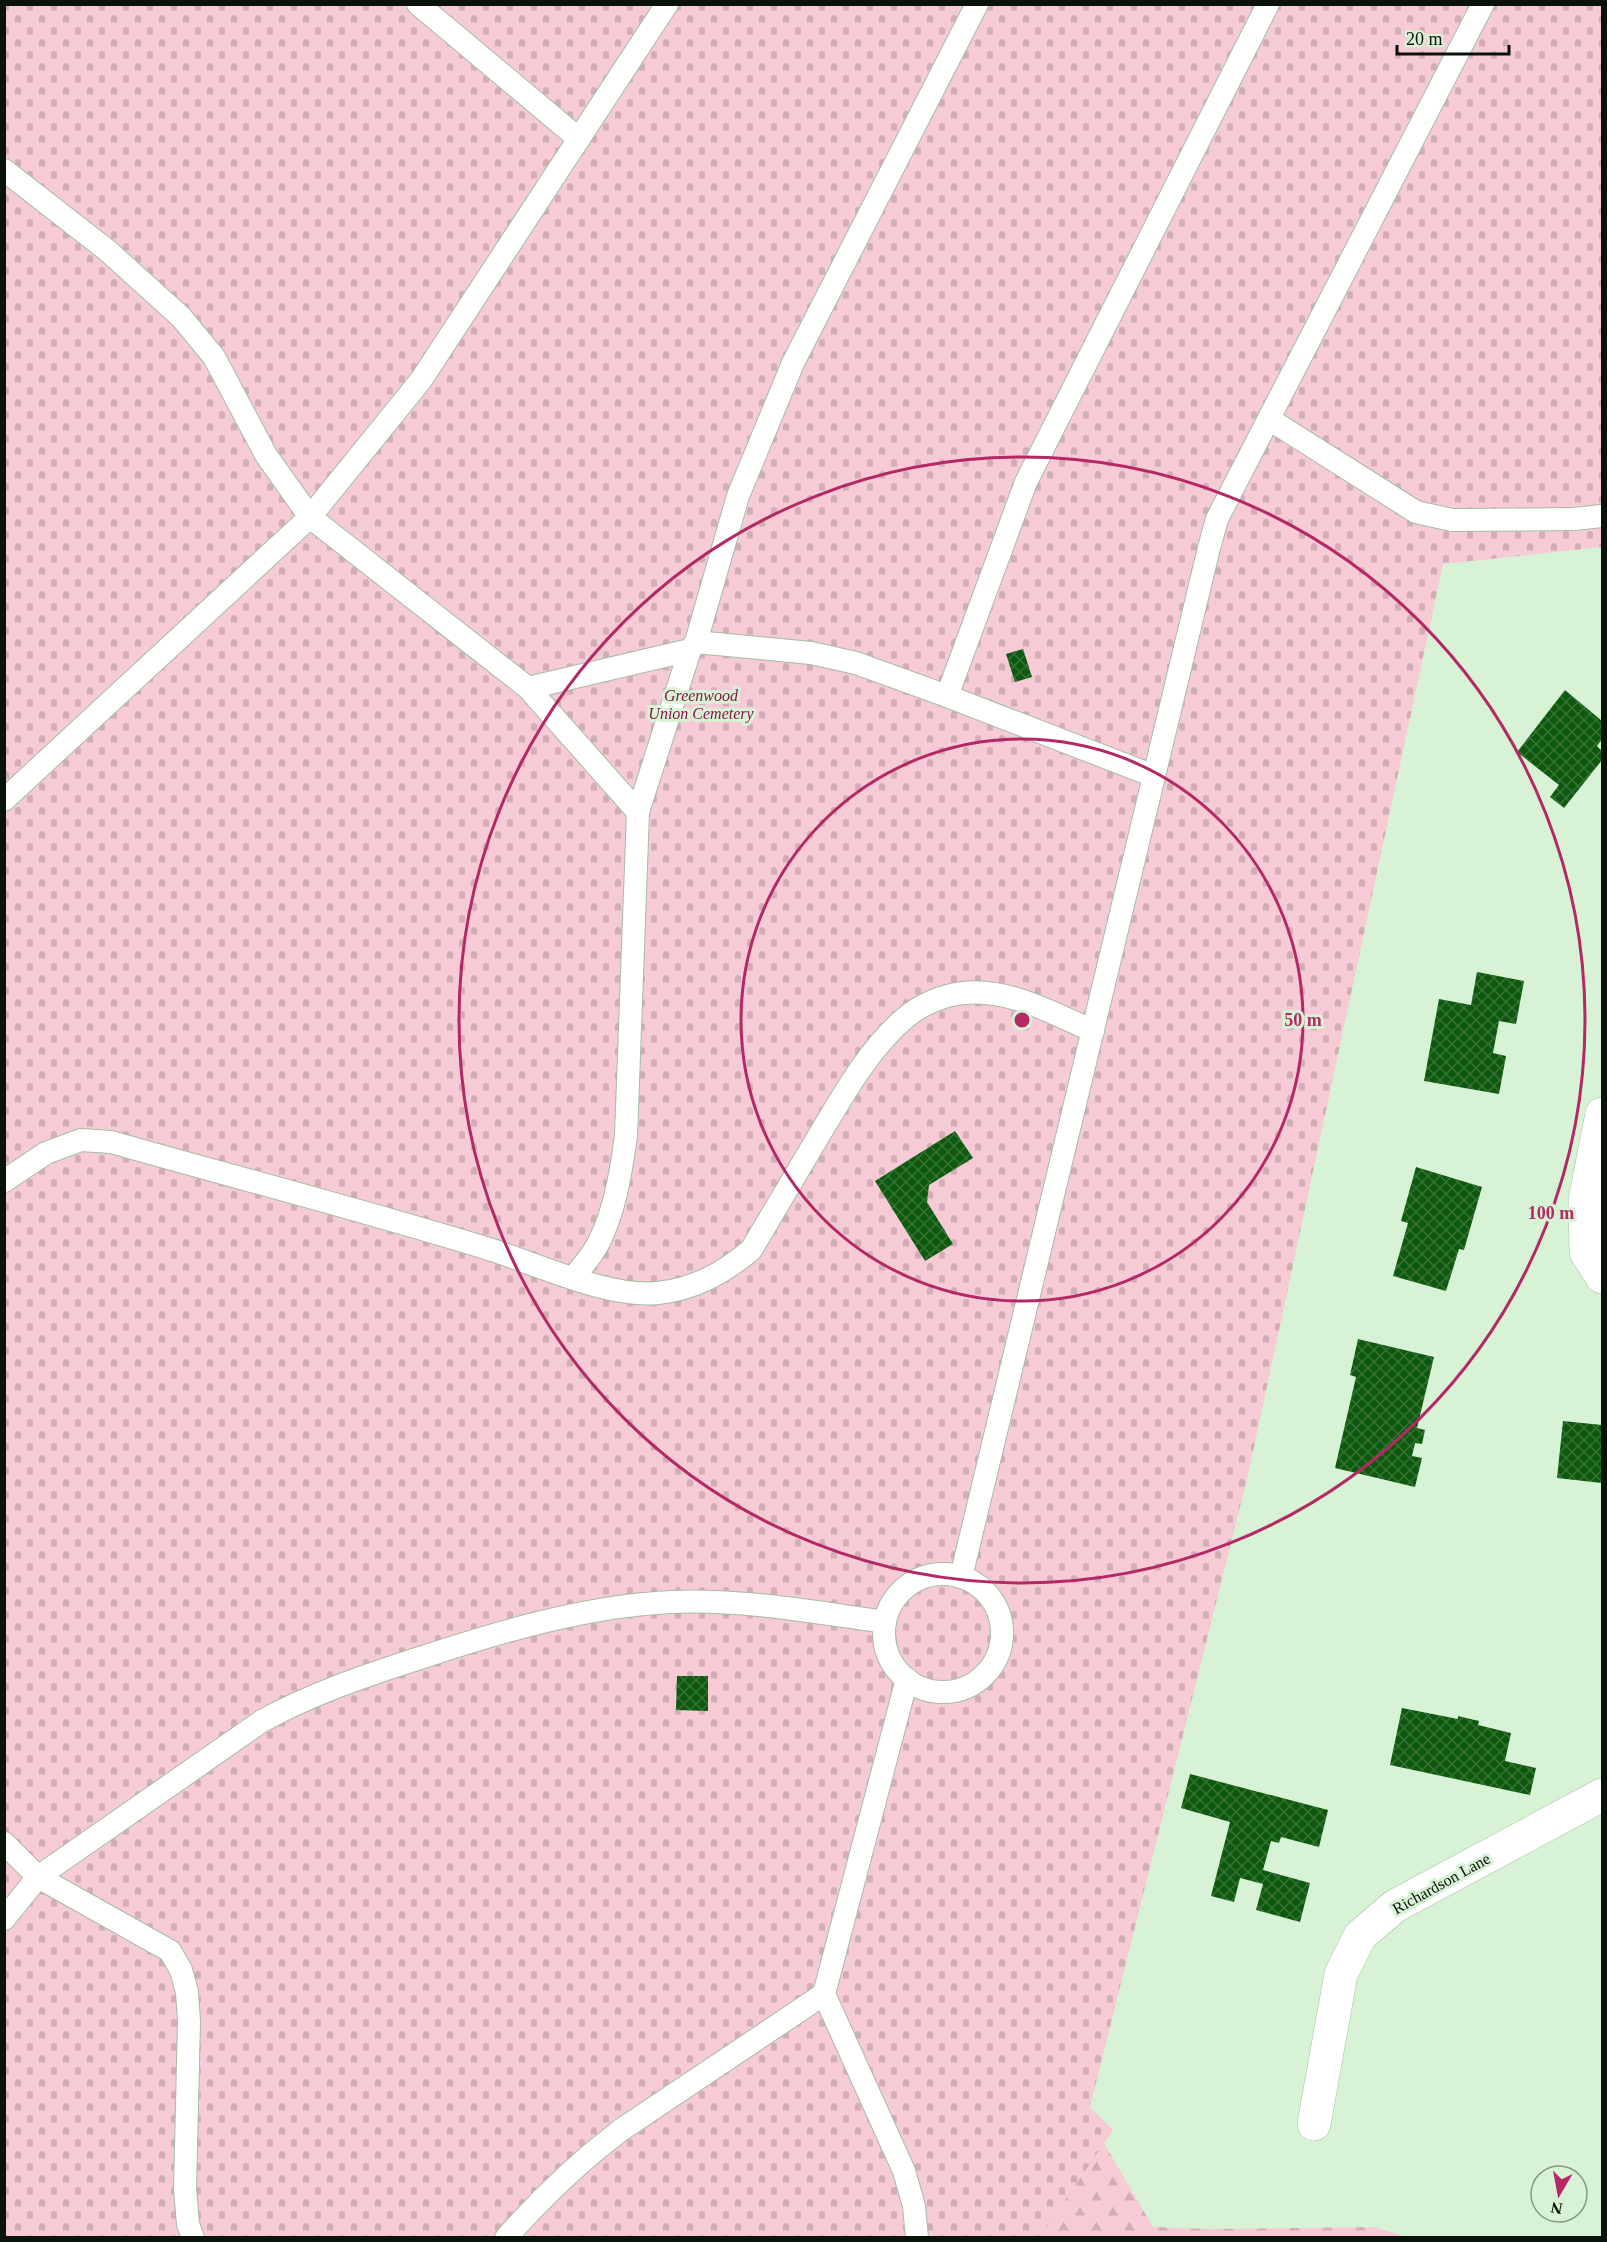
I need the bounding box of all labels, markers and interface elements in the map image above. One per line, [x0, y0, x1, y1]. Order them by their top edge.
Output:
scale bar [1397, 18, 1510, 56]
text: 20 m [1406, 29, 1443, 49]
park label: Greenwood Union Cemetery [648, 687, 755, 723]
centre of rings [1012, 1010, 1032, 1030]
text: 50 m [1284, 1010, 1322, 1030]
text: 100 m [1528, 1203, 1574, 1223]
street label: Richardson Lane [1390, 1850, 1493, 1917]
north arrow [1529, 2164, 1589, 2224]
text: N [1549, 2199, 1564, 2218]

